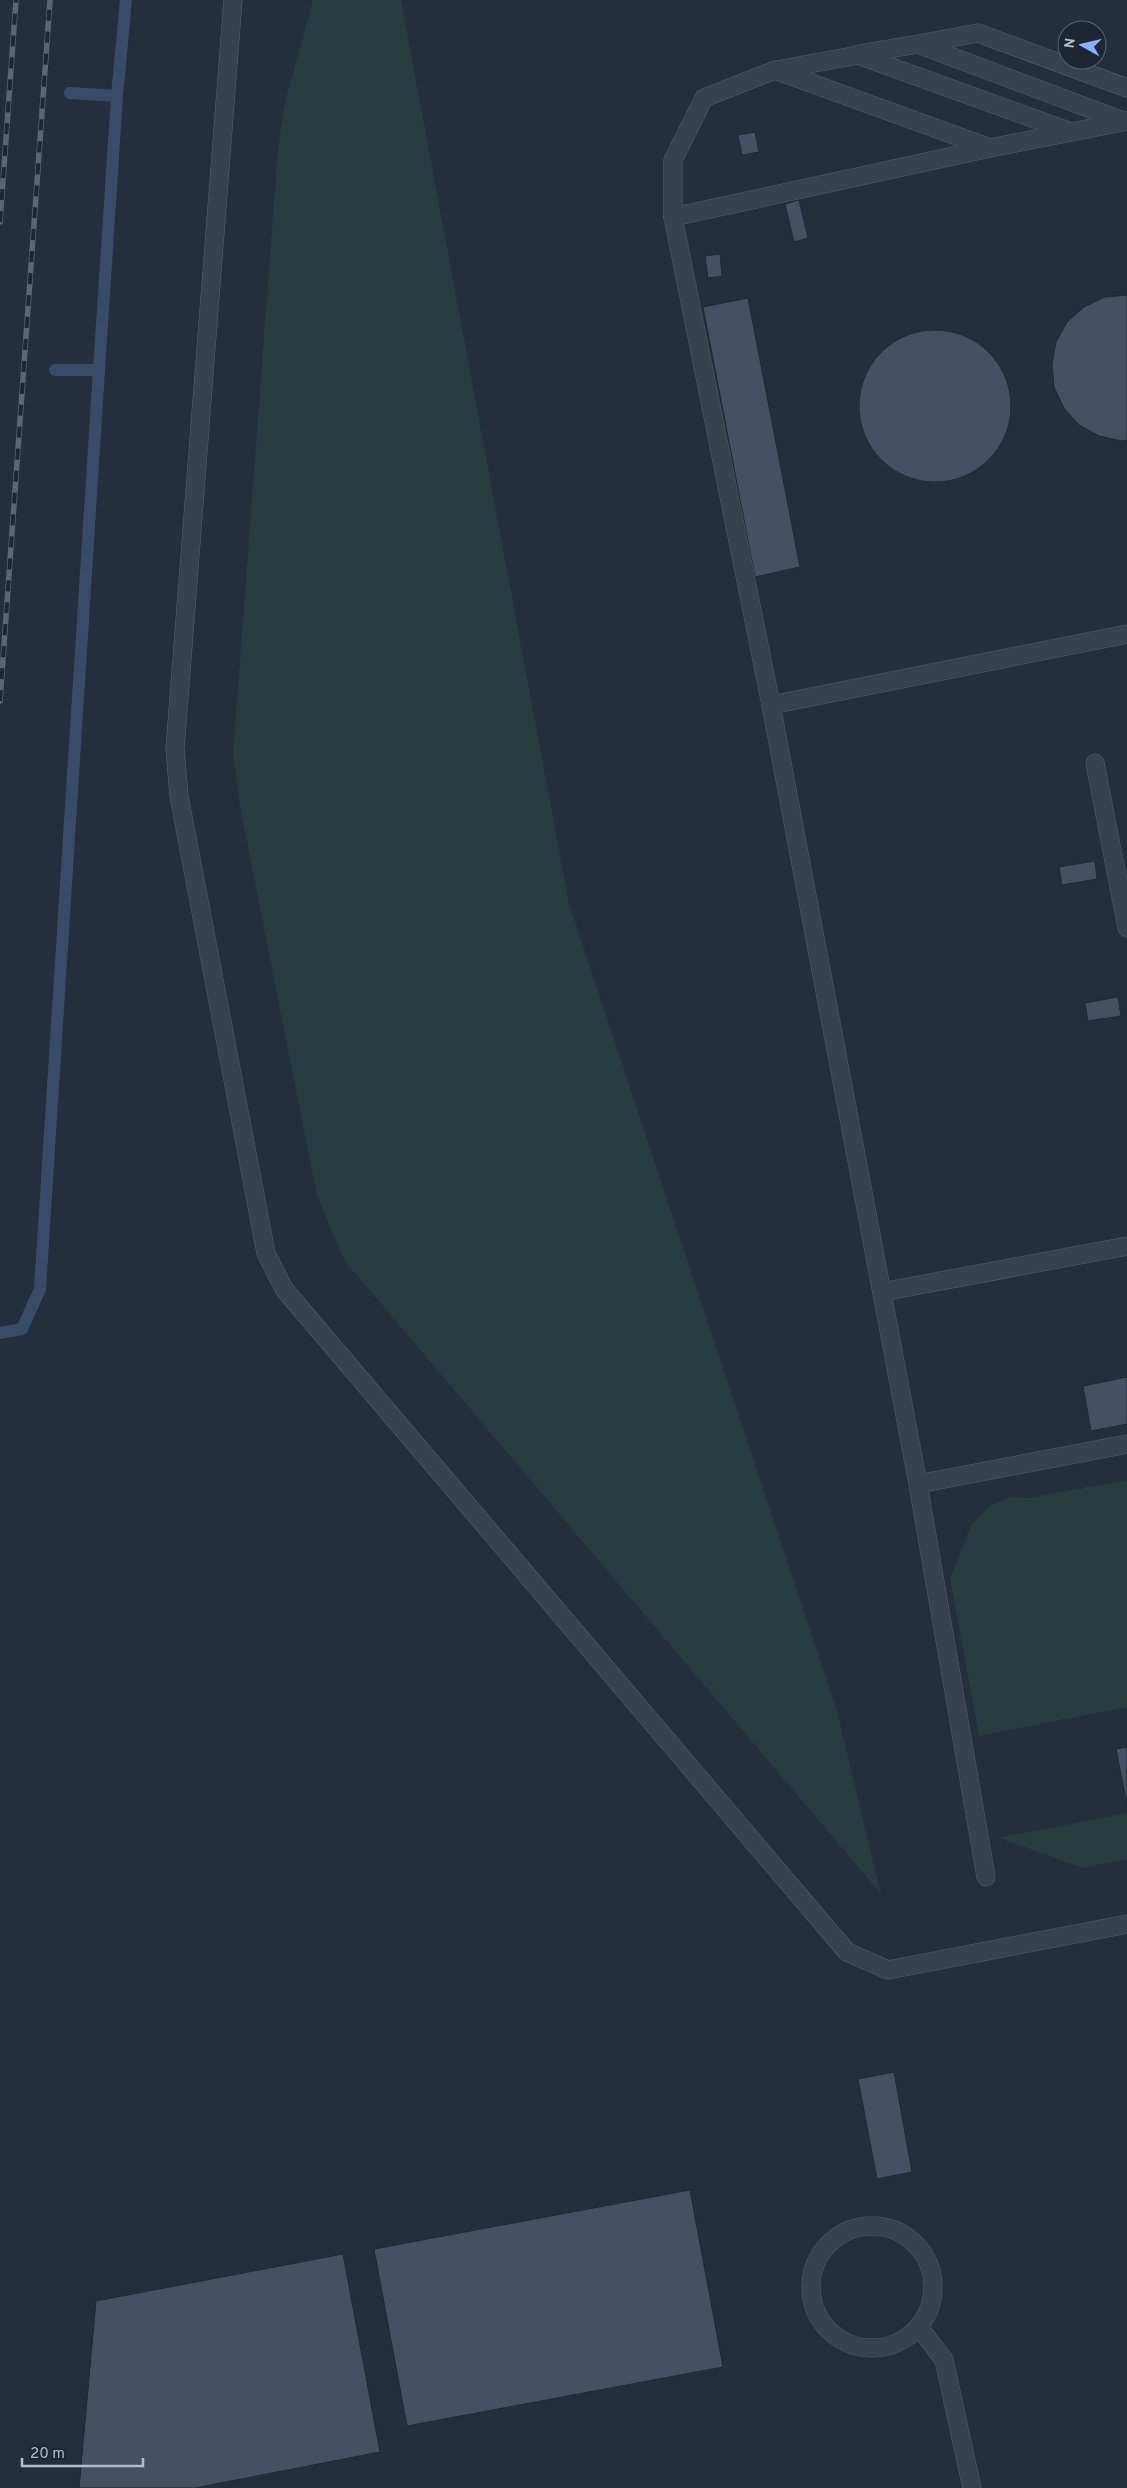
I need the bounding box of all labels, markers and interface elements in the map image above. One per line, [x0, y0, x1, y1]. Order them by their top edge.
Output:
north arrow [1057, 20, 1107, 70]
text: N [1061, 37, 1080, 50]
scale bar [22, 2436, 144, 2468]
text: 20 m [30, 2445, 65, 2464]

